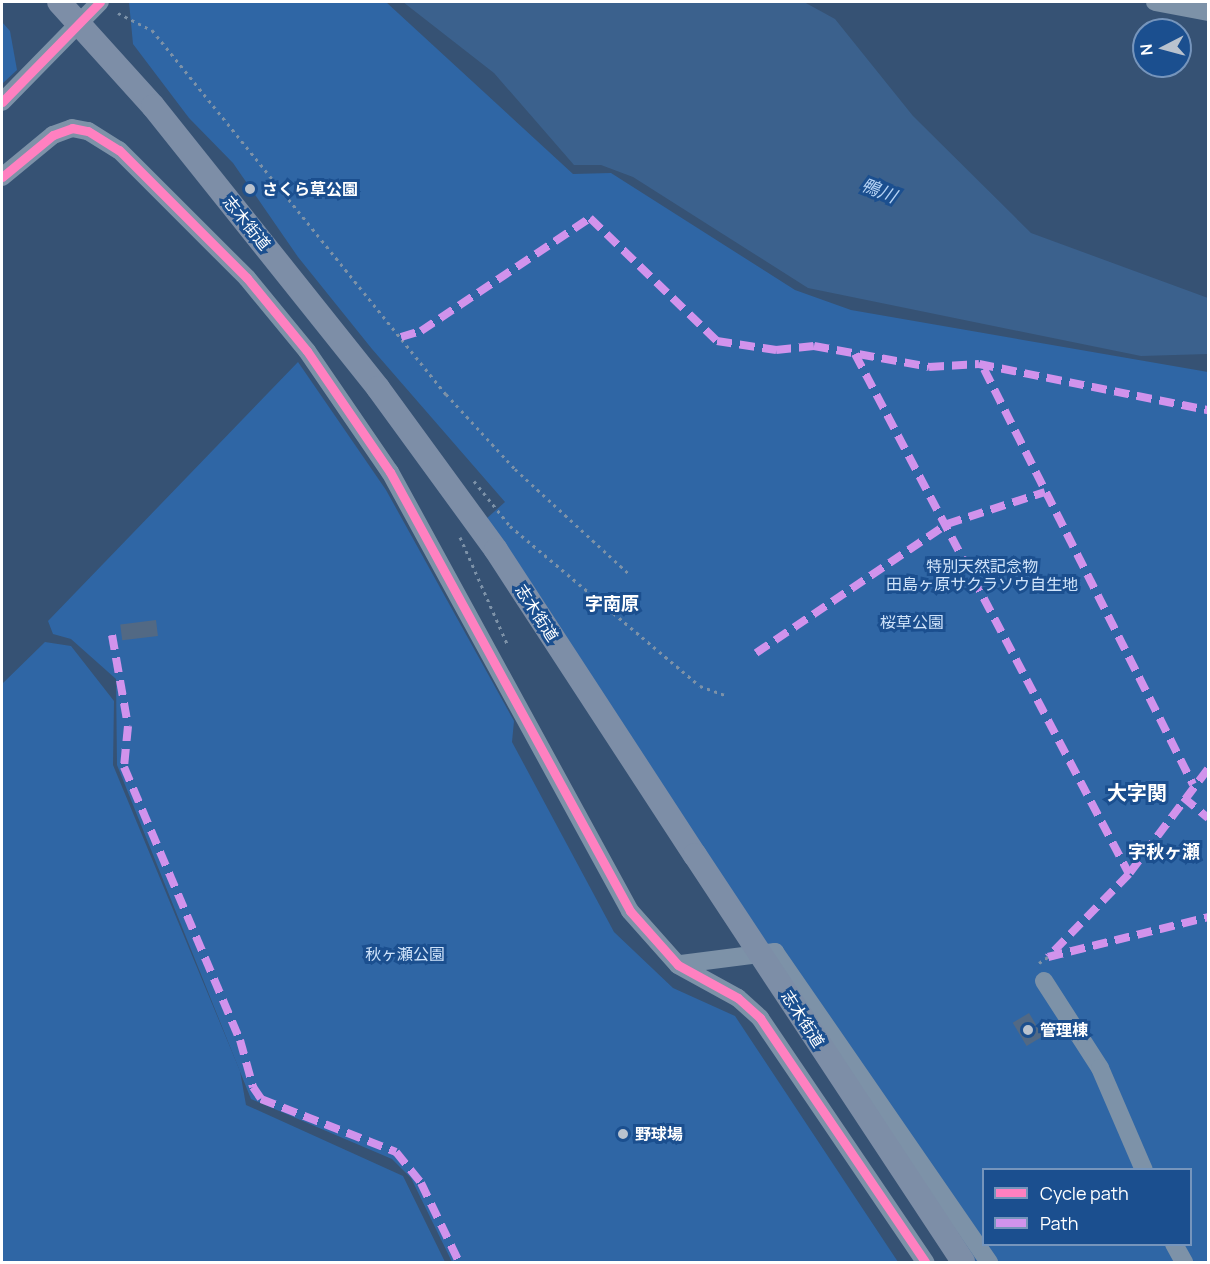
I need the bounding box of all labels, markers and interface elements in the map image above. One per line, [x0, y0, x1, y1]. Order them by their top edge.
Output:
north arrow [1132, 18, 1192, 78]
text: N [1135, 43, 1158, 57]
water label: 鴨川 [858, 173, 900, 207]
place label: さくら草公園 [262, 179, 358, 199]
marker: さくら草公園 [243, 182, 257, 196]
street label: 志木街道 [219, 192, 275, 254]
park label: 特別天然記念物 田島ヶ原サクラソウ自生地 [886, 556, 1078, 594]
street label: 志木街道 [512, 581, 562, 645]
district label: 字南原 [585, 592, 639, 614]
park label: 桜草公園 [880, 612, 944, 632]
district label: 大字関 [1107, 780, 1167, 804]
district label: 字秋ヶ瀬 [1128, 840, 1200, 862]
park label: 秋ヶ瀬公園 [365, 944, 445, 964]
street label: 志木街道 [778, 987, 828, 1051]
place label: 管理棟 [1040, 1020, 1088, 1040]
marker: 管理棟 [1021, 1023, 1035, 1037]
place label: 野球場 [635, 1124, 683, 1144]
marker: 野球場 [616, 1127, 630, 1141]
legend [982, 1168, 1192, 1246]
text: Cycle path [1040, 1181, 1129, 1205]
text: Path [1040, 1211, 1078, 1235]

